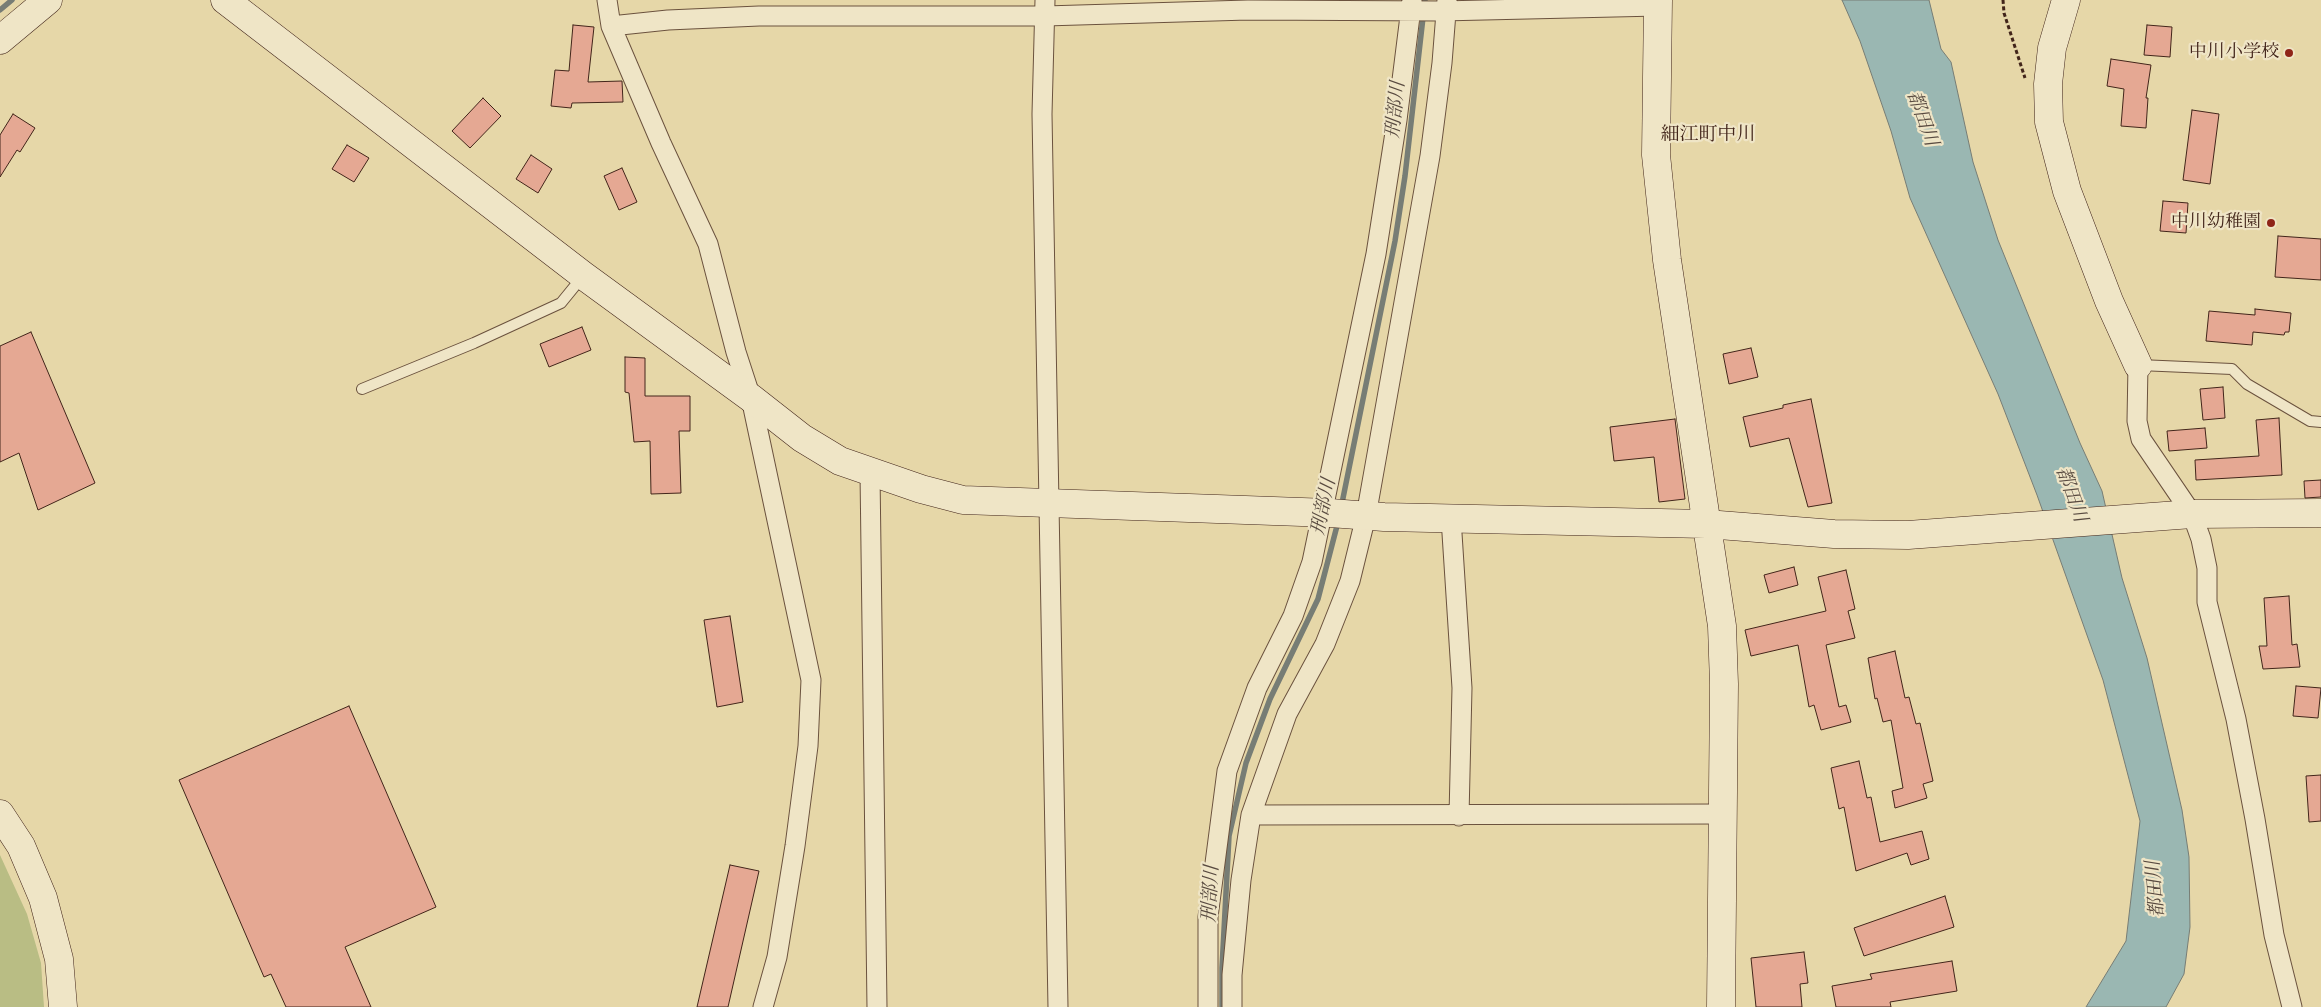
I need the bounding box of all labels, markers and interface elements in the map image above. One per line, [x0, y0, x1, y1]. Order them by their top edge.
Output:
place label: 中川小学校 [2189, 42, 2279, 64]
marker: 中川小学校 [2283, 47, 2295, 59]
water label: 刑部川 [1383, 80, 1411, 140]
water label: 都田川 [1901, 88, 1941, 150]
district label: 細江町中川 [1661, 125, 1755, 147]
place label: 中川幼稚園 [2171, 212, 2261, 234]
marker: 中川幼稚園 [2265, 217, 2277, 229]
water label: 都田川 [2050, 464, 2090, 526]
water label: 刑部川 [1308, 477, 1342, 537]
water label: 都田川 [2143, 860, 2171, 918]
water label: 刑部川 [1199, 865, 1225, 923]

